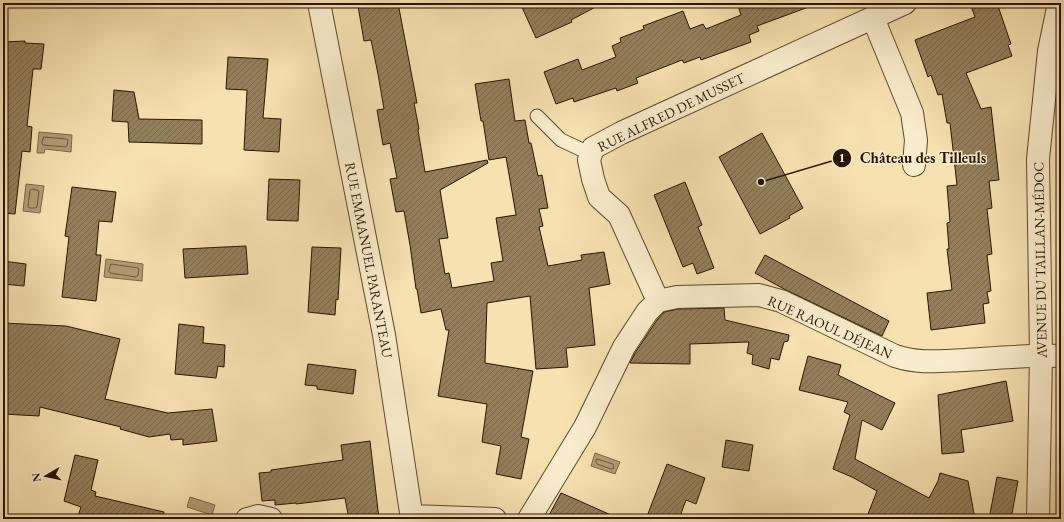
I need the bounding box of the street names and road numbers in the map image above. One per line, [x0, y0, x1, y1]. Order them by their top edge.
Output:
street label: RUE ALFRED DE MUSSET [594, 68, 748, 156]
street label: RUE EMMANUEL PARANTEAU [341, 161, 397, 360]
street label: AVENUE DU TAILLAN-MÉDOC [1029, 162, 1051, 359]
street label: RUE RAOUL DÉJEAN [765, 291, 895, 363]

